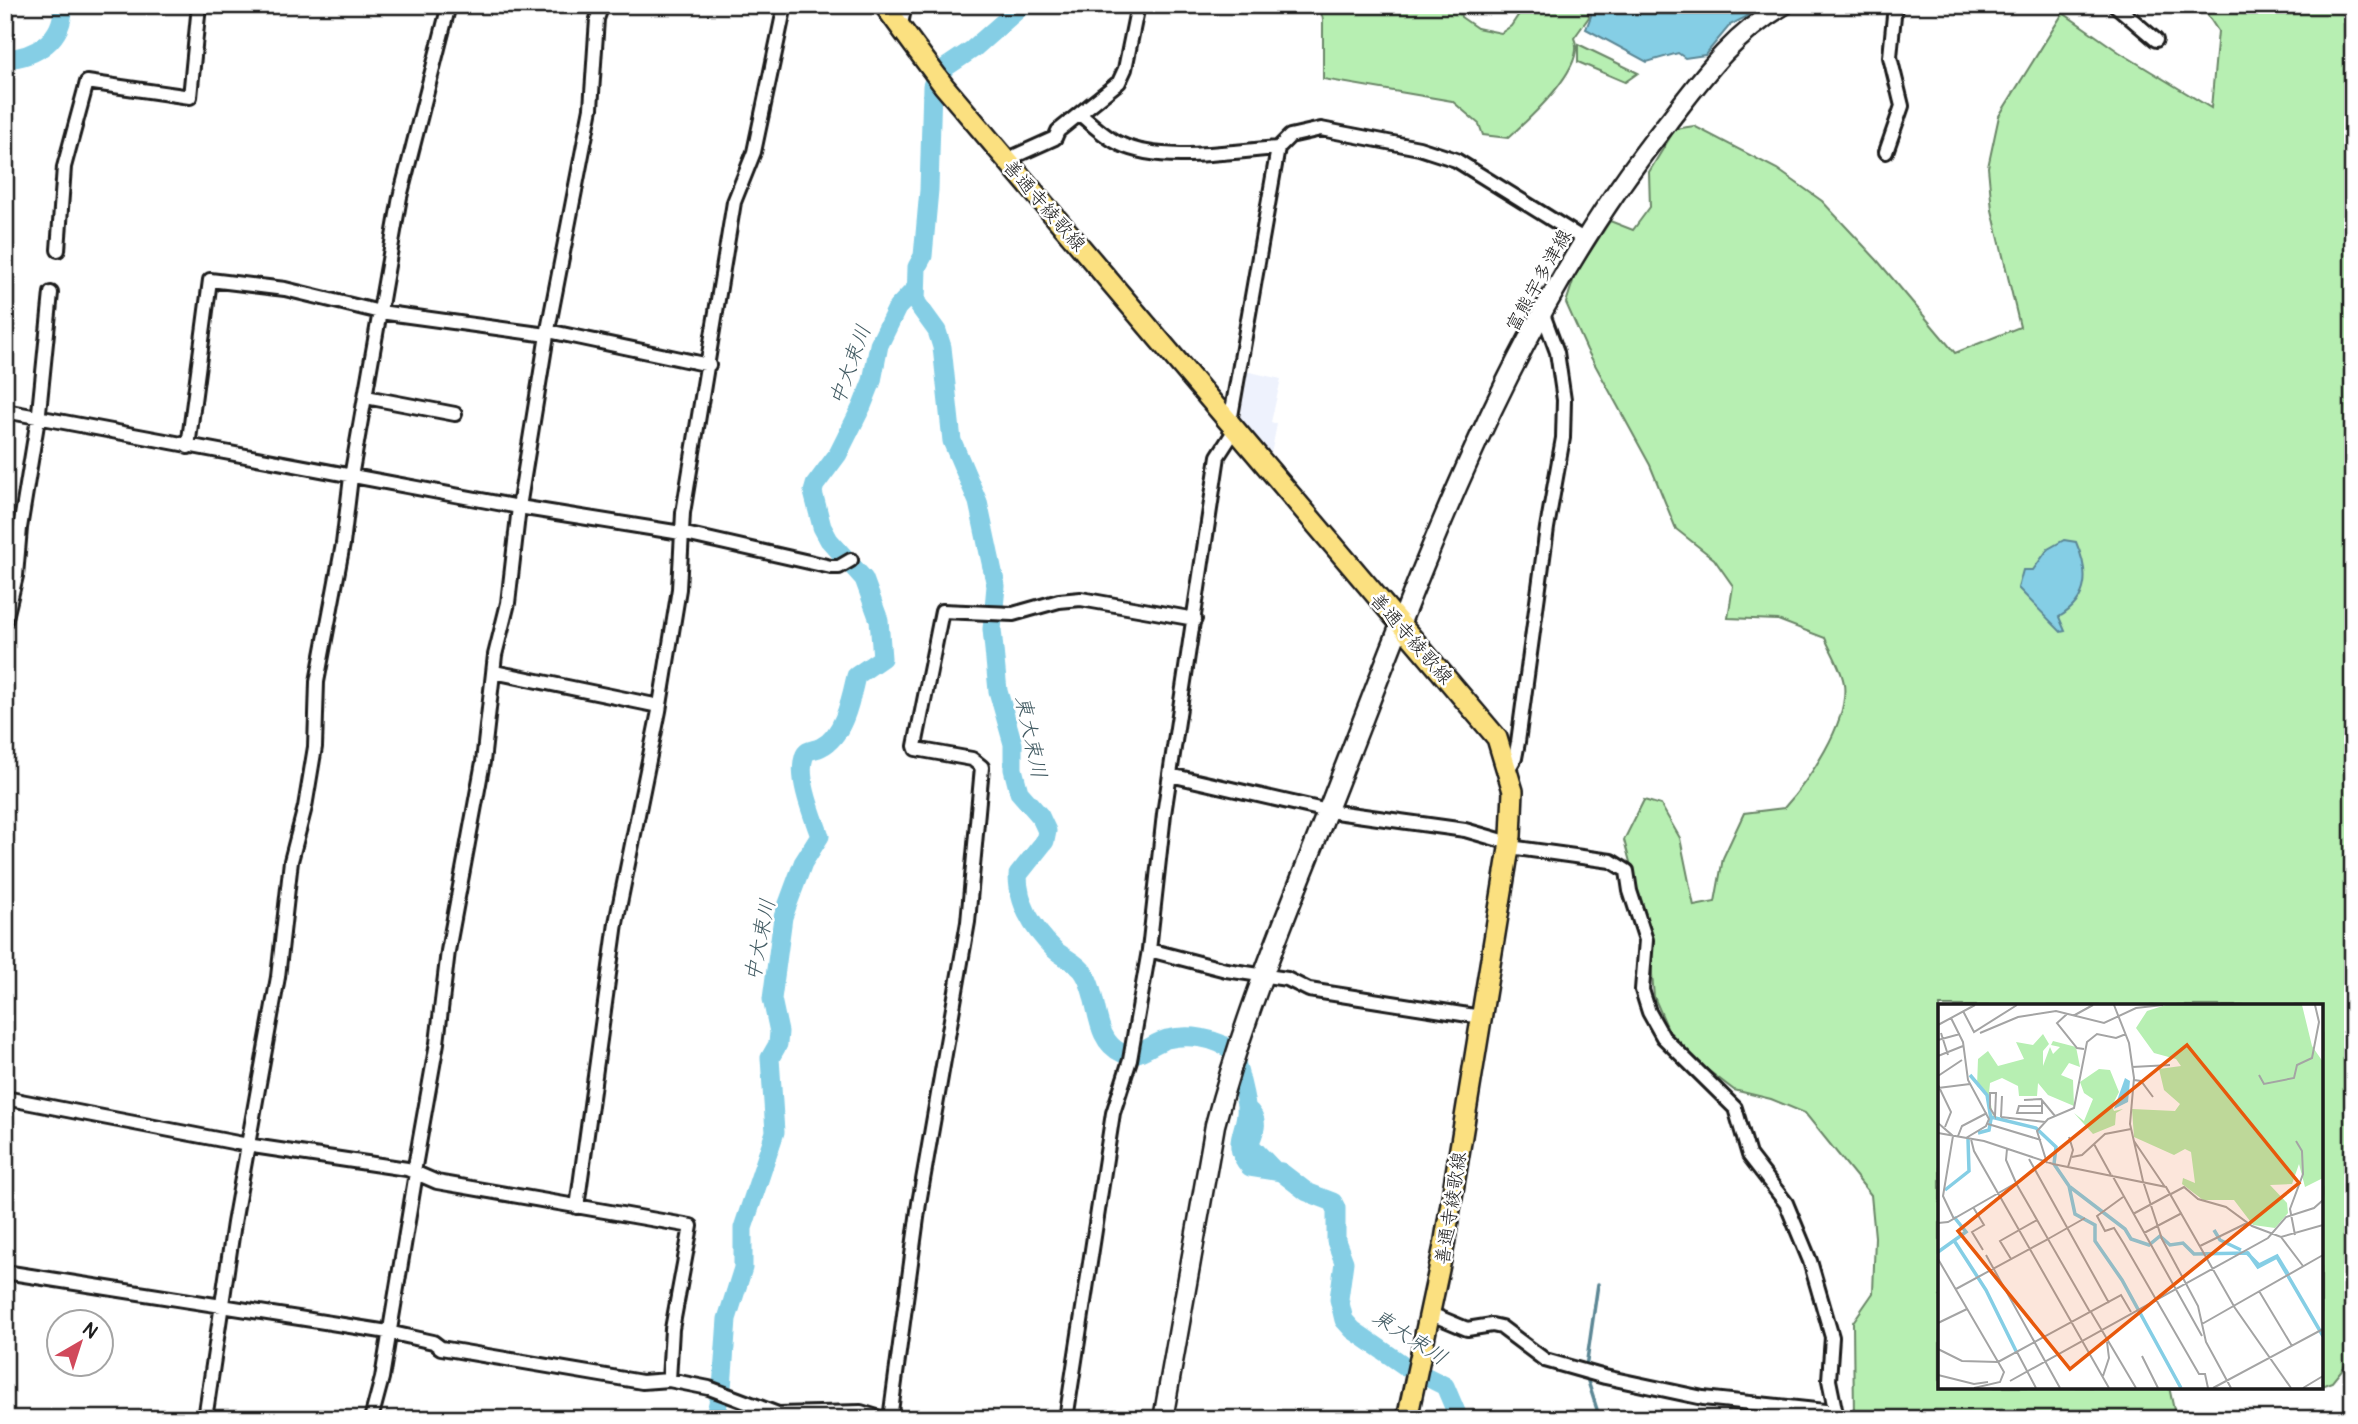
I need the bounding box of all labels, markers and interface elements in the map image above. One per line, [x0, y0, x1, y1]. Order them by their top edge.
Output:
street label: 善通寺綾歌線 [998, 155, 1091, 257]
street label: 富熊宇多津線 [1501, 225, 1577, 336]
water label: 中大束川 [823, 321, 878, 409]
street label: 善通寺綾歌線 [1365, 588, 1458, 690]
water label: 東大束川 [1009, 693, 1052, 781]
water label: 中大束川 [739, 896, 782, 984]
inset map [1938, 1004, 2323, 1389]
street label: 善通寺綾歌線 [1430, 1150, 1472, 1266]
water label: 東大束川 [1367, 1303, 1452, 1372]
north arrow [46, 1308, 116, 1378]
text: N [78, 1317, 103, 1344]

